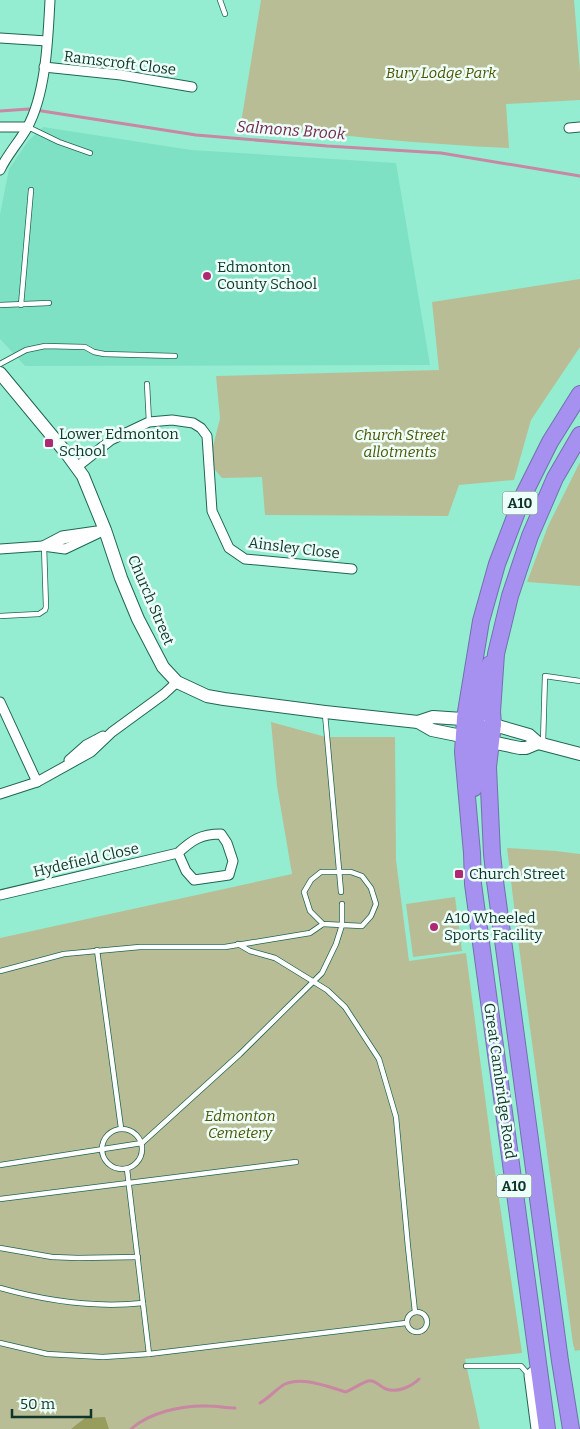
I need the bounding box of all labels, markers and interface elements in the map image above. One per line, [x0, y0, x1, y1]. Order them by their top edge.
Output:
street label: Ramscroft Close [63, 47, 177, 79]
park label: Bury Lodge Park [386, 64, 497, 82]
water label: Salmons Brook [236, 117, 346, 143]
place label: Edmonton County School [217, 258, 317, 293]
marker: Edmonton County School [201, 270, 213, 282]
place label: Lower Edmonton School [59, 425, 179, 460]
park label: Church Street allotments [354, 426, 446, 461]
marker: Lower Edmonton School [43, 437, 55, 449]
road number: A10 [502, 492, 538, 514]
street label: Ainsley Close [247, 533, 341, 563]
street label: Church Street [124, 552, 178, 648]
street label: Hydefield Close [31, 839, 141, 881]
place label: Church Street [469, 865, 566, 883]
marker: Church Street [453, 868, 465, 880]
place label: A10 Wheeled Sports Facility [444, 909, 542, 944]
marker: A10 Wheeled Sports Facility [428, 921, 440, 933]
street label: Great Cambridge Road [480, 1002, 520, 1160]
park label: Edmonton Cemetery [204, 1107, 276, 1142]
road number: A10 [496, 1174, 532, 1198]
scale bar [12, 1386, 91, 1418]
text: 50 m [20, 1395, 56, 1413]

